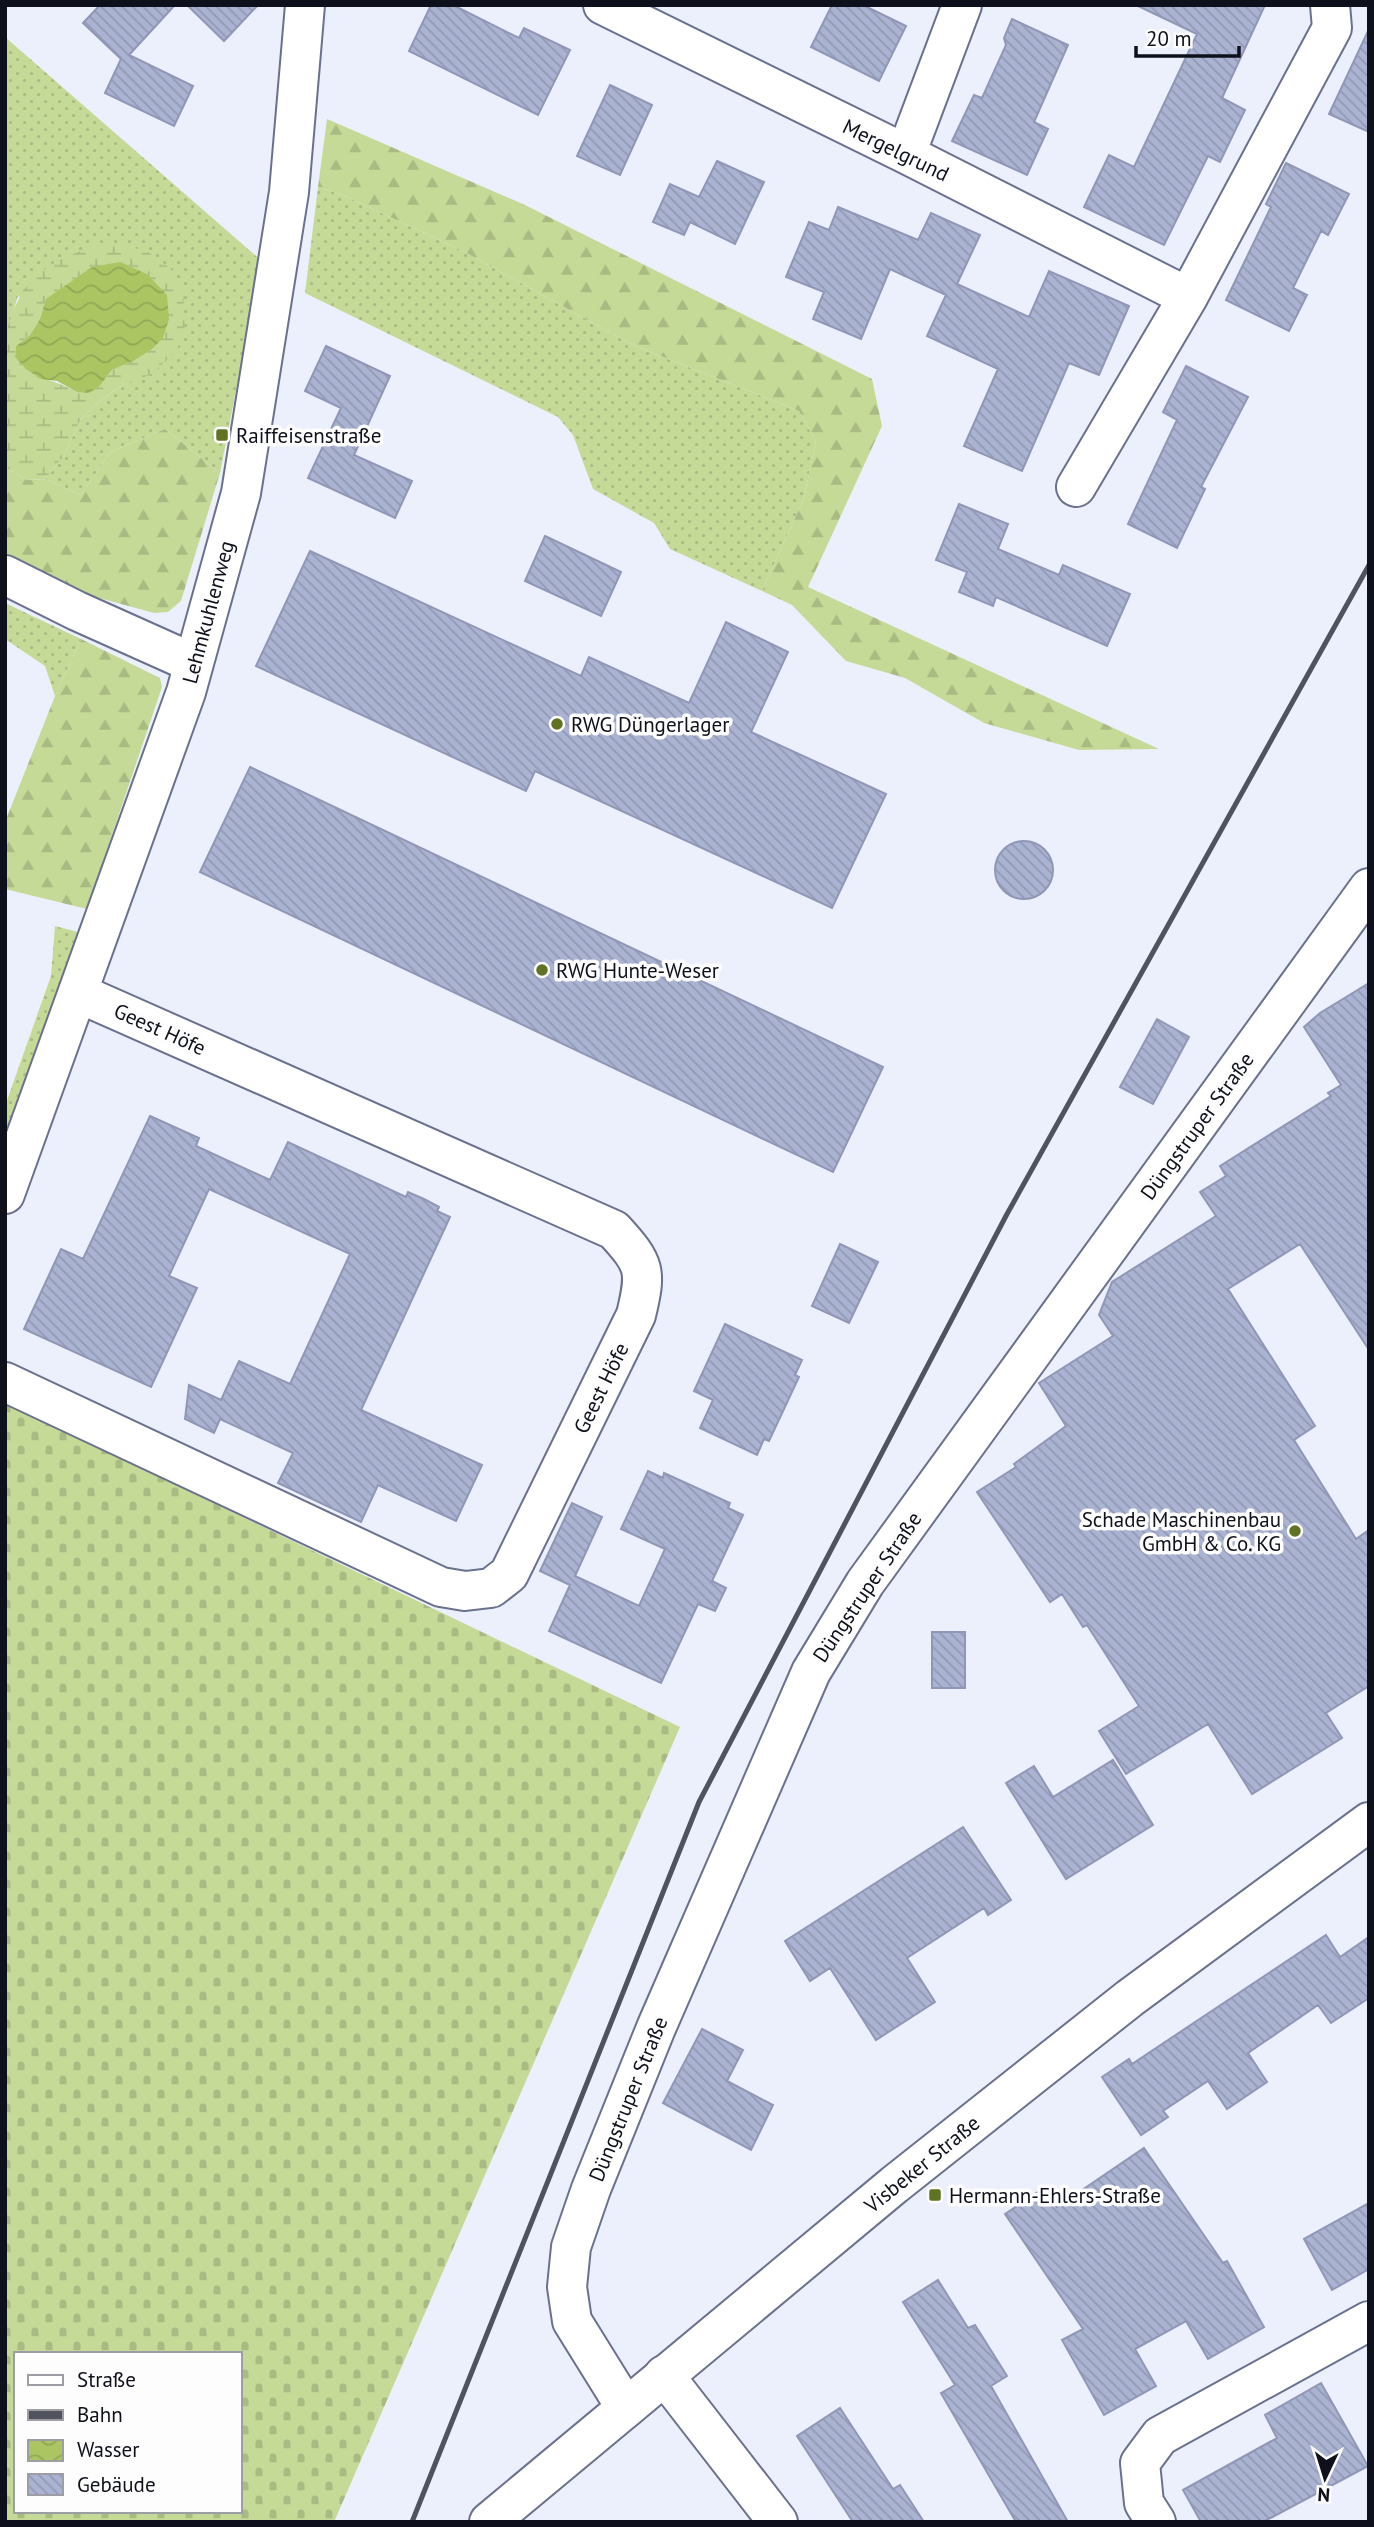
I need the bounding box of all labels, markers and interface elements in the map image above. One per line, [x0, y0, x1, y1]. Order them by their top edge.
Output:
scale bar [1136, 14, 1239, 58]
text: 20 m [1146, 25, 1192, 52]
street label: Mergelgrund [838, 113, 954, 187]
place label: Raiffeisenstraße [236, 422, 381, 449]
marker: Raiffeisenstraße [214, 427, 230, 443]
street label: Lehmkuhlenweg [176, 538, 240, 686]
place label: RWG Düngerlager [571, 711, 729, 738]
marker: RWG Düngerlager [549, 716, 565, 732]
place label: RWG Hunte-Weser [556, 957, 719, 984]
marker: RWG Hunte-Weser [534, 962, 550, 978]
street label: Geest Höfe [110, 997, 210, 1061]
street label: Düngstruper Straße [1134, 1047, 1260, 1205]
street label: Geest Höfe [567, 1338, 635, 1438]
place label: Schade Maschinenbau GmbH & Co. KG [1082, 1506, 1281, 1557]
street label: Düngstruper Straße [807, 1507, 927, 1667]
marker: Schade Maschinenbau GmbH & Co. KG [1287, 1523, 1303, 1539]
street label: Düngstruper Straße [583, 2012, 673, 2186]
street label: Visbeker Straße [858, 2109, 985, 2219]
place label: Hermann-Ehlers-Straße [949, 2182, 1161, 2209]
marker: Hermann-Ehlers-Straße [927, 2187, 943, 2203]
legend [14, 2352, 242, 2513]
text: Straße [77, 2366, 136, 2393]
text: Bahn [77, 2401, 123, 2428]
text: Wasser [77, 2436, 139, 2463]
north arrow [1290, 2443, 1360, 2513]
text: Gebäude [77, 2471, 156, 2498]
text: N [1317, 2483, 1331, 2507]

